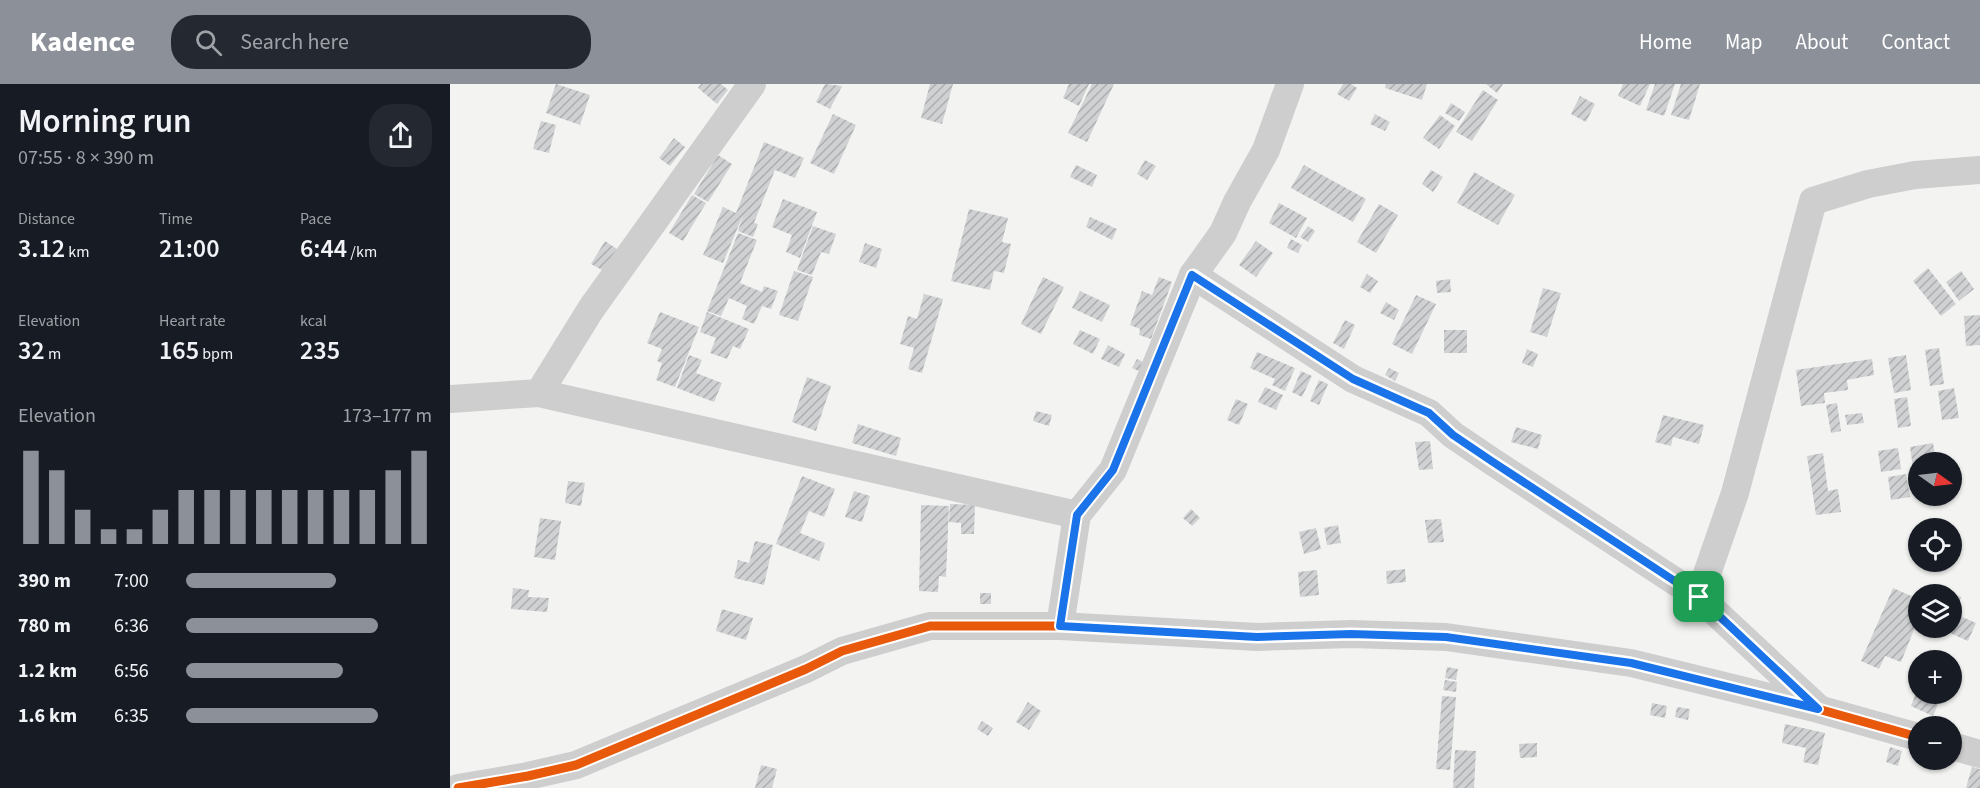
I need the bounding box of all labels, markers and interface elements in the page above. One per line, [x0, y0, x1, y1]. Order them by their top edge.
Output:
search box [171, 15, 591, 69]
text: Kadence [30, 22, 135, 62]
icon: search [192, 26, 225, 59]
text: Search here [240, 26, 349, 58]
text: Home [1639, 27, 1692, 57]
text: Map [1725, 27, 1763, 57]
text: About [1796, 27, 1848, 57]
text: Contact [1881, 27, 1950, 57]
text: Morning run [18, 98, 192, 145]
button: share [369, 104, 432, 167]
text: 07:55 · 8 × 390 m [18, 144, 154, 172]
text: Distance [18, 208, 75, 230]
text: Time [159, 208, 193, 230]
text: Pace [300, 208, 331, 230]
text: 3.12 [18, 230, 65, 267]
text: 21:00 [159, 230, 220, 267]
text: 6:44 [300, 230, 347, 267]
text: km [65, 241, 90, 263]
text: /km [347, 241, 377, 263]
text: Elevation [18, 310, 80, 332]
text: Heart rate [159, 310, 226, 332]
text: kcal [300, 310, 327, 332]
text: 32 [18, 332, 45, 369]
text: 165 [159, 332, 199, 369]
text: 235 [300, 332, 340, 369]
text: m [45, 343, 61, 365]
text: bpm [199, 343, 233, 365]
text: Elevation [18, 402, 96, 430]
text: 173–177 m [342, 402, 432, 430]
north arrow [1908, 452, 1962, 506]
map controls [1908, 452, 1962, 770]
button: locate [1908, 518, 1962, 572]
text: 390 m [18, 567, 71, 595]
text: 7:00 [114, 567, 149, 595]
pin [1673, 571, 1724, 622]
icon: arrive [1682, 580, 1715, 613]
button: layers [1908, 584, 1962, 638]
text: 780 m [18, 612, 71, 640]
text: 6:36 [114, 612, 149, 640]
button: + [1908, 650, 1962, 704]
text: 1.2 km [18, 657, 77, 685]
text: 6:56 [114, 657, 149, 685]
text: 1.6 km [18, 702, 77, 730]
text: 6:35 [114, 702, 149, 730]
button: − [1908, 716, 1962, 770]

